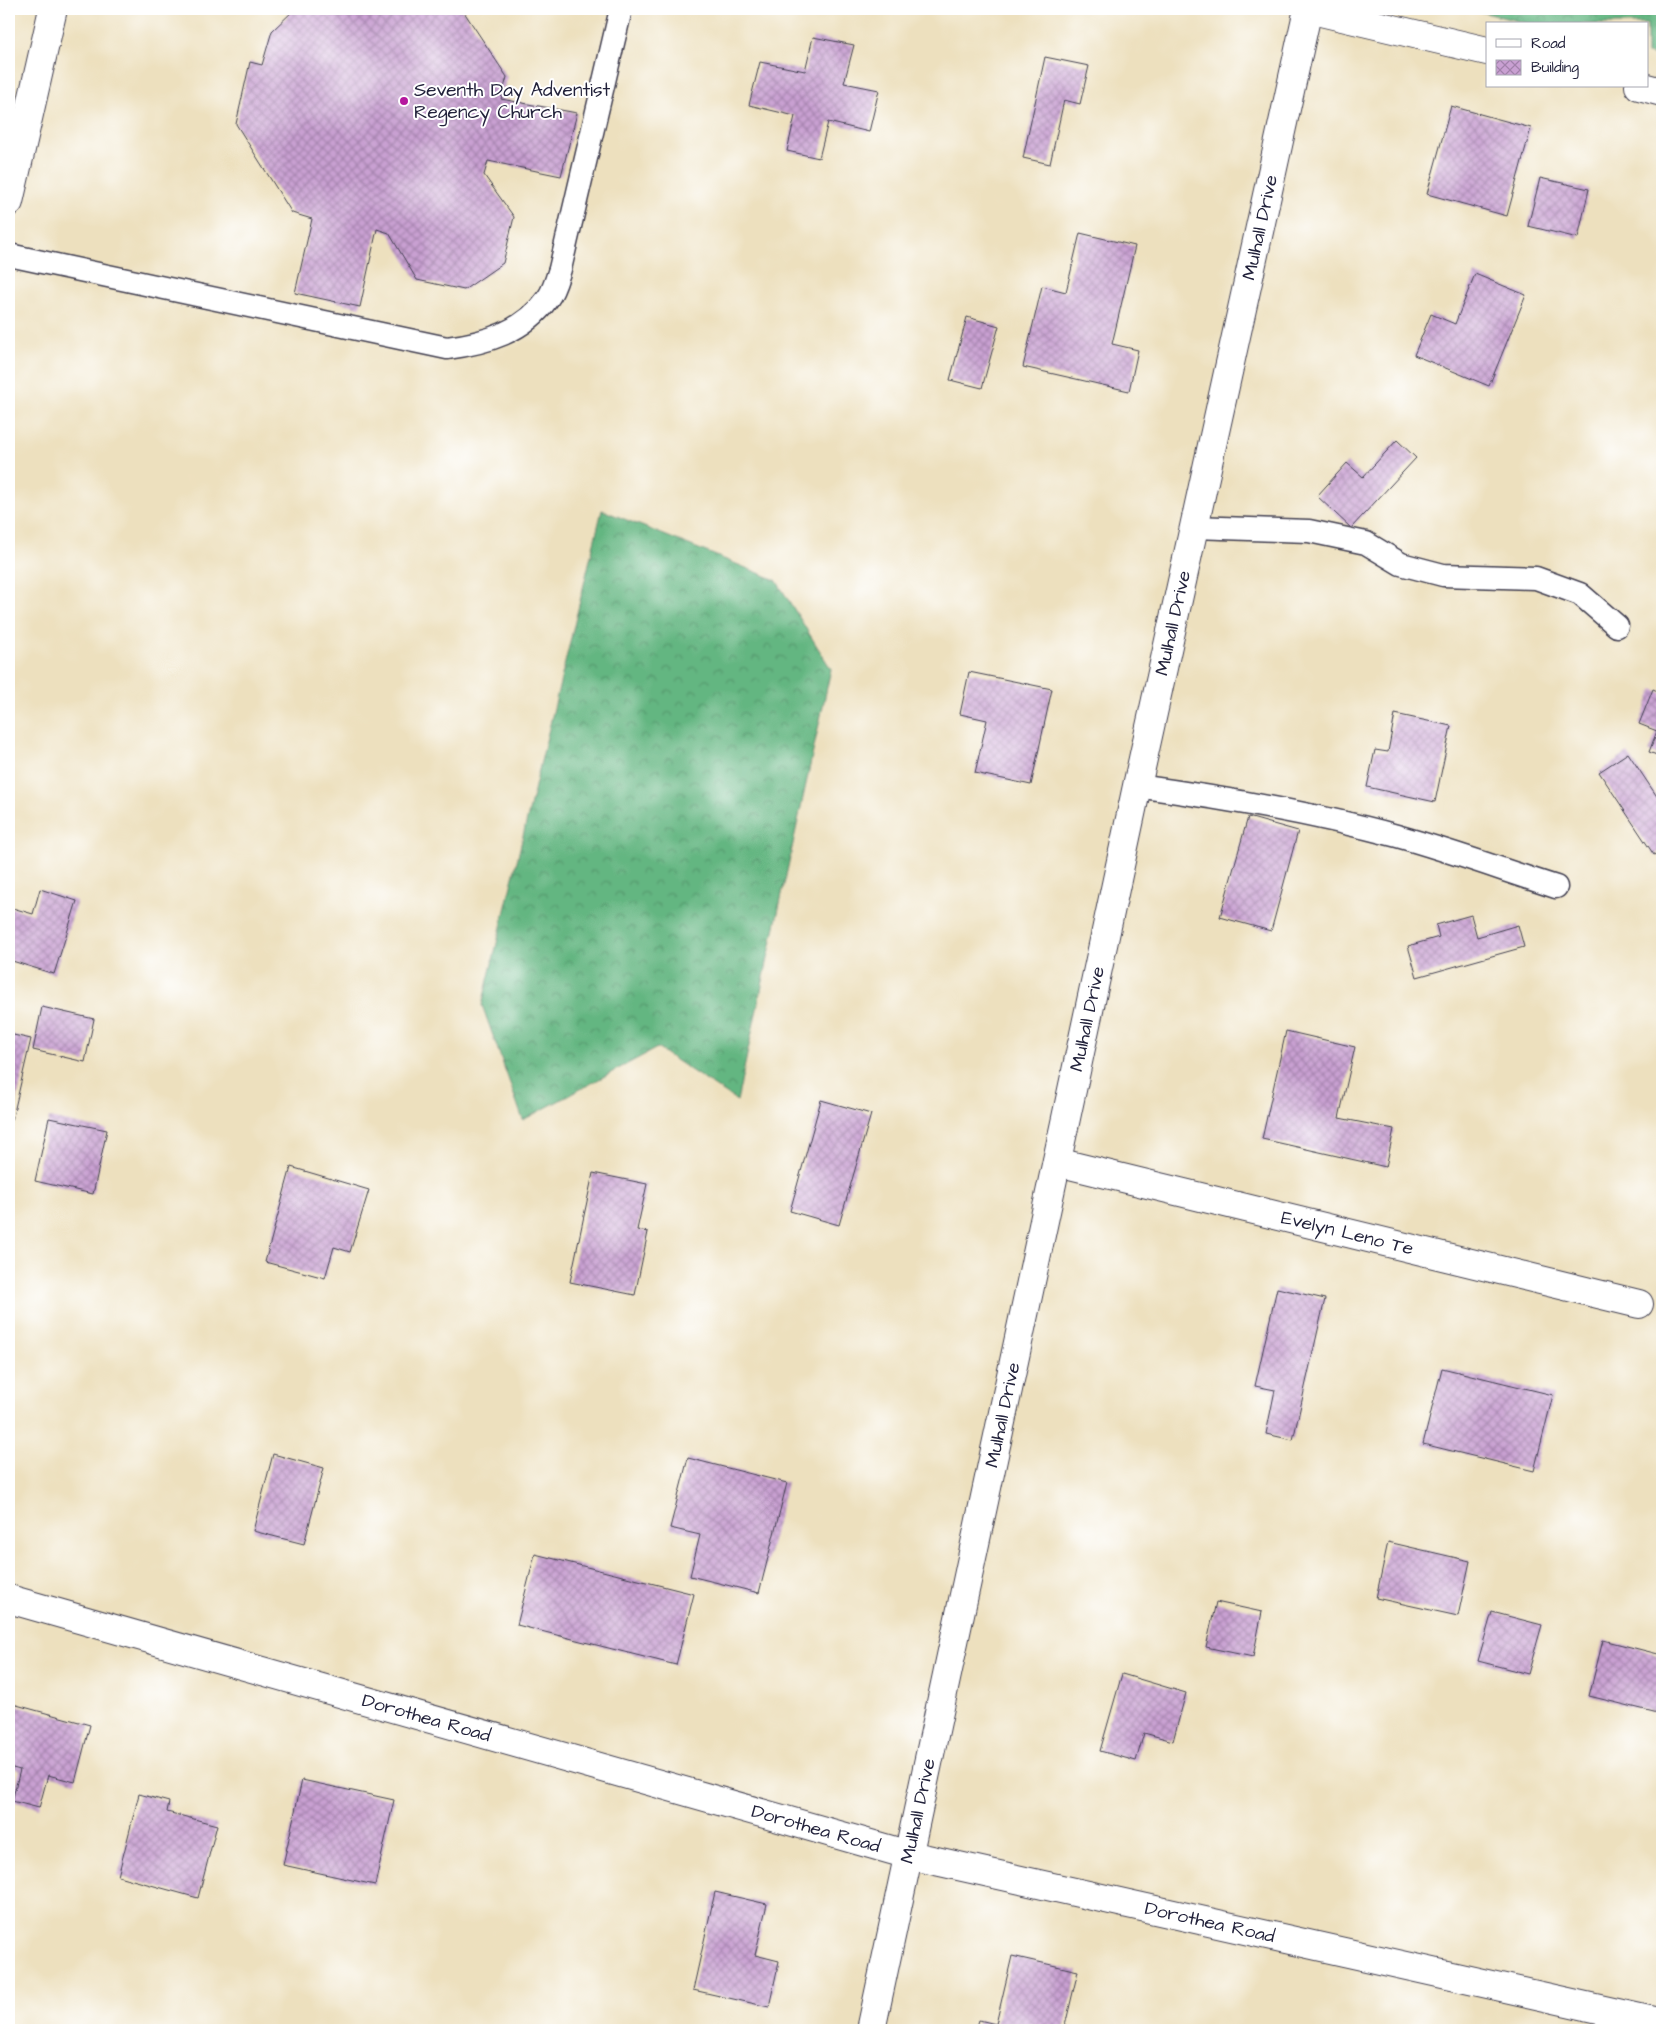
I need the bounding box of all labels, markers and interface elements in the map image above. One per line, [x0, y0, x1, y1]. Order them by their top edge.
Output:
legend [1486, 22, 1648, 88]
text: Road [1531, 33, 1566, 54]
text: Building [1531, 57, 1579, 79]
place label: Seventh Day Adventist Regency Church [414, 77, 610, 127]
marker: Seventh Day Adventist Regency Church [398, 95, 410, 107]
street label: Mulhall Drive [1235, 172, 1285, 283]
street label: Mulhall Drive [1148, 568, 1198, 678]
street label: Mulhall Drive [1063, 964, 1112, 1074]
street label: Evelyn Leno Te [1279, 1204, 1416, 1262]
street label: Mulhall Drive [978, 1360, 1027, 1470]
street label: Dorothea Road [359, 1687, 494, 1749]
street label: Mulhall Drive [893, 1756, 942, 1866]
street label: Dorothea Road [749, 1797, 884, 1860]
street label: Dorothea Road [1142, 1895, 1278, 1950]

